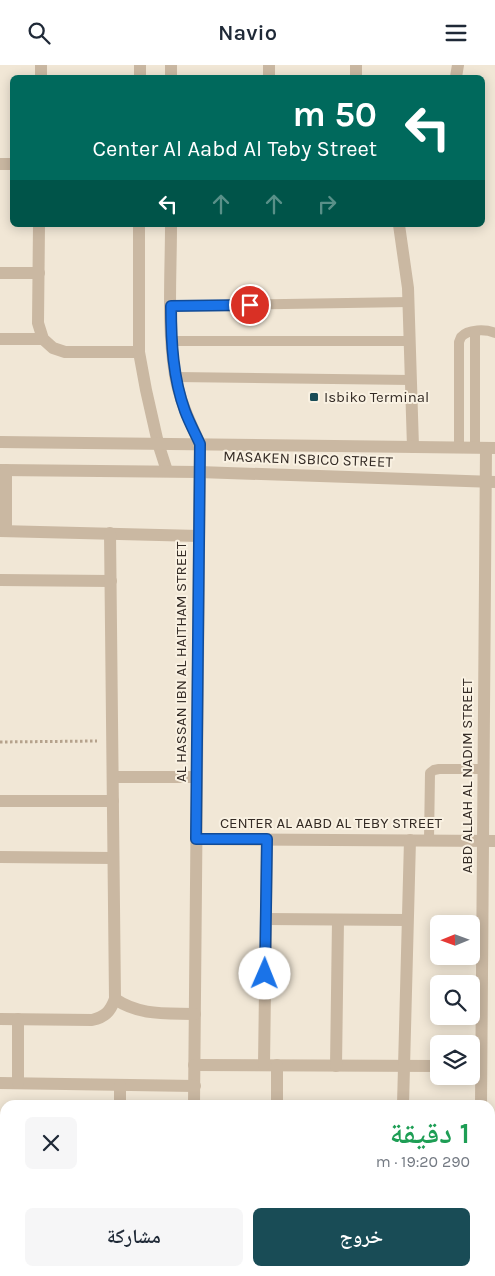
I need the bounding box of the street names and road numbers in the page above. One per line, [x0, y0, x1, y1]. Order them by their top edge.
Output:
street label: MASAKEN ISBICO STREET [223, 447, 394, 471]
street label: AL HASSAN IBN AL HAITHAM STREET [172, 541, 190, 782]
street label: ABD ALLAH AL NADIM STREET [458, 678, 476, 873]
street label: CENTER AL AABD AL TEBY STREET [220, 814, 443, 832]

